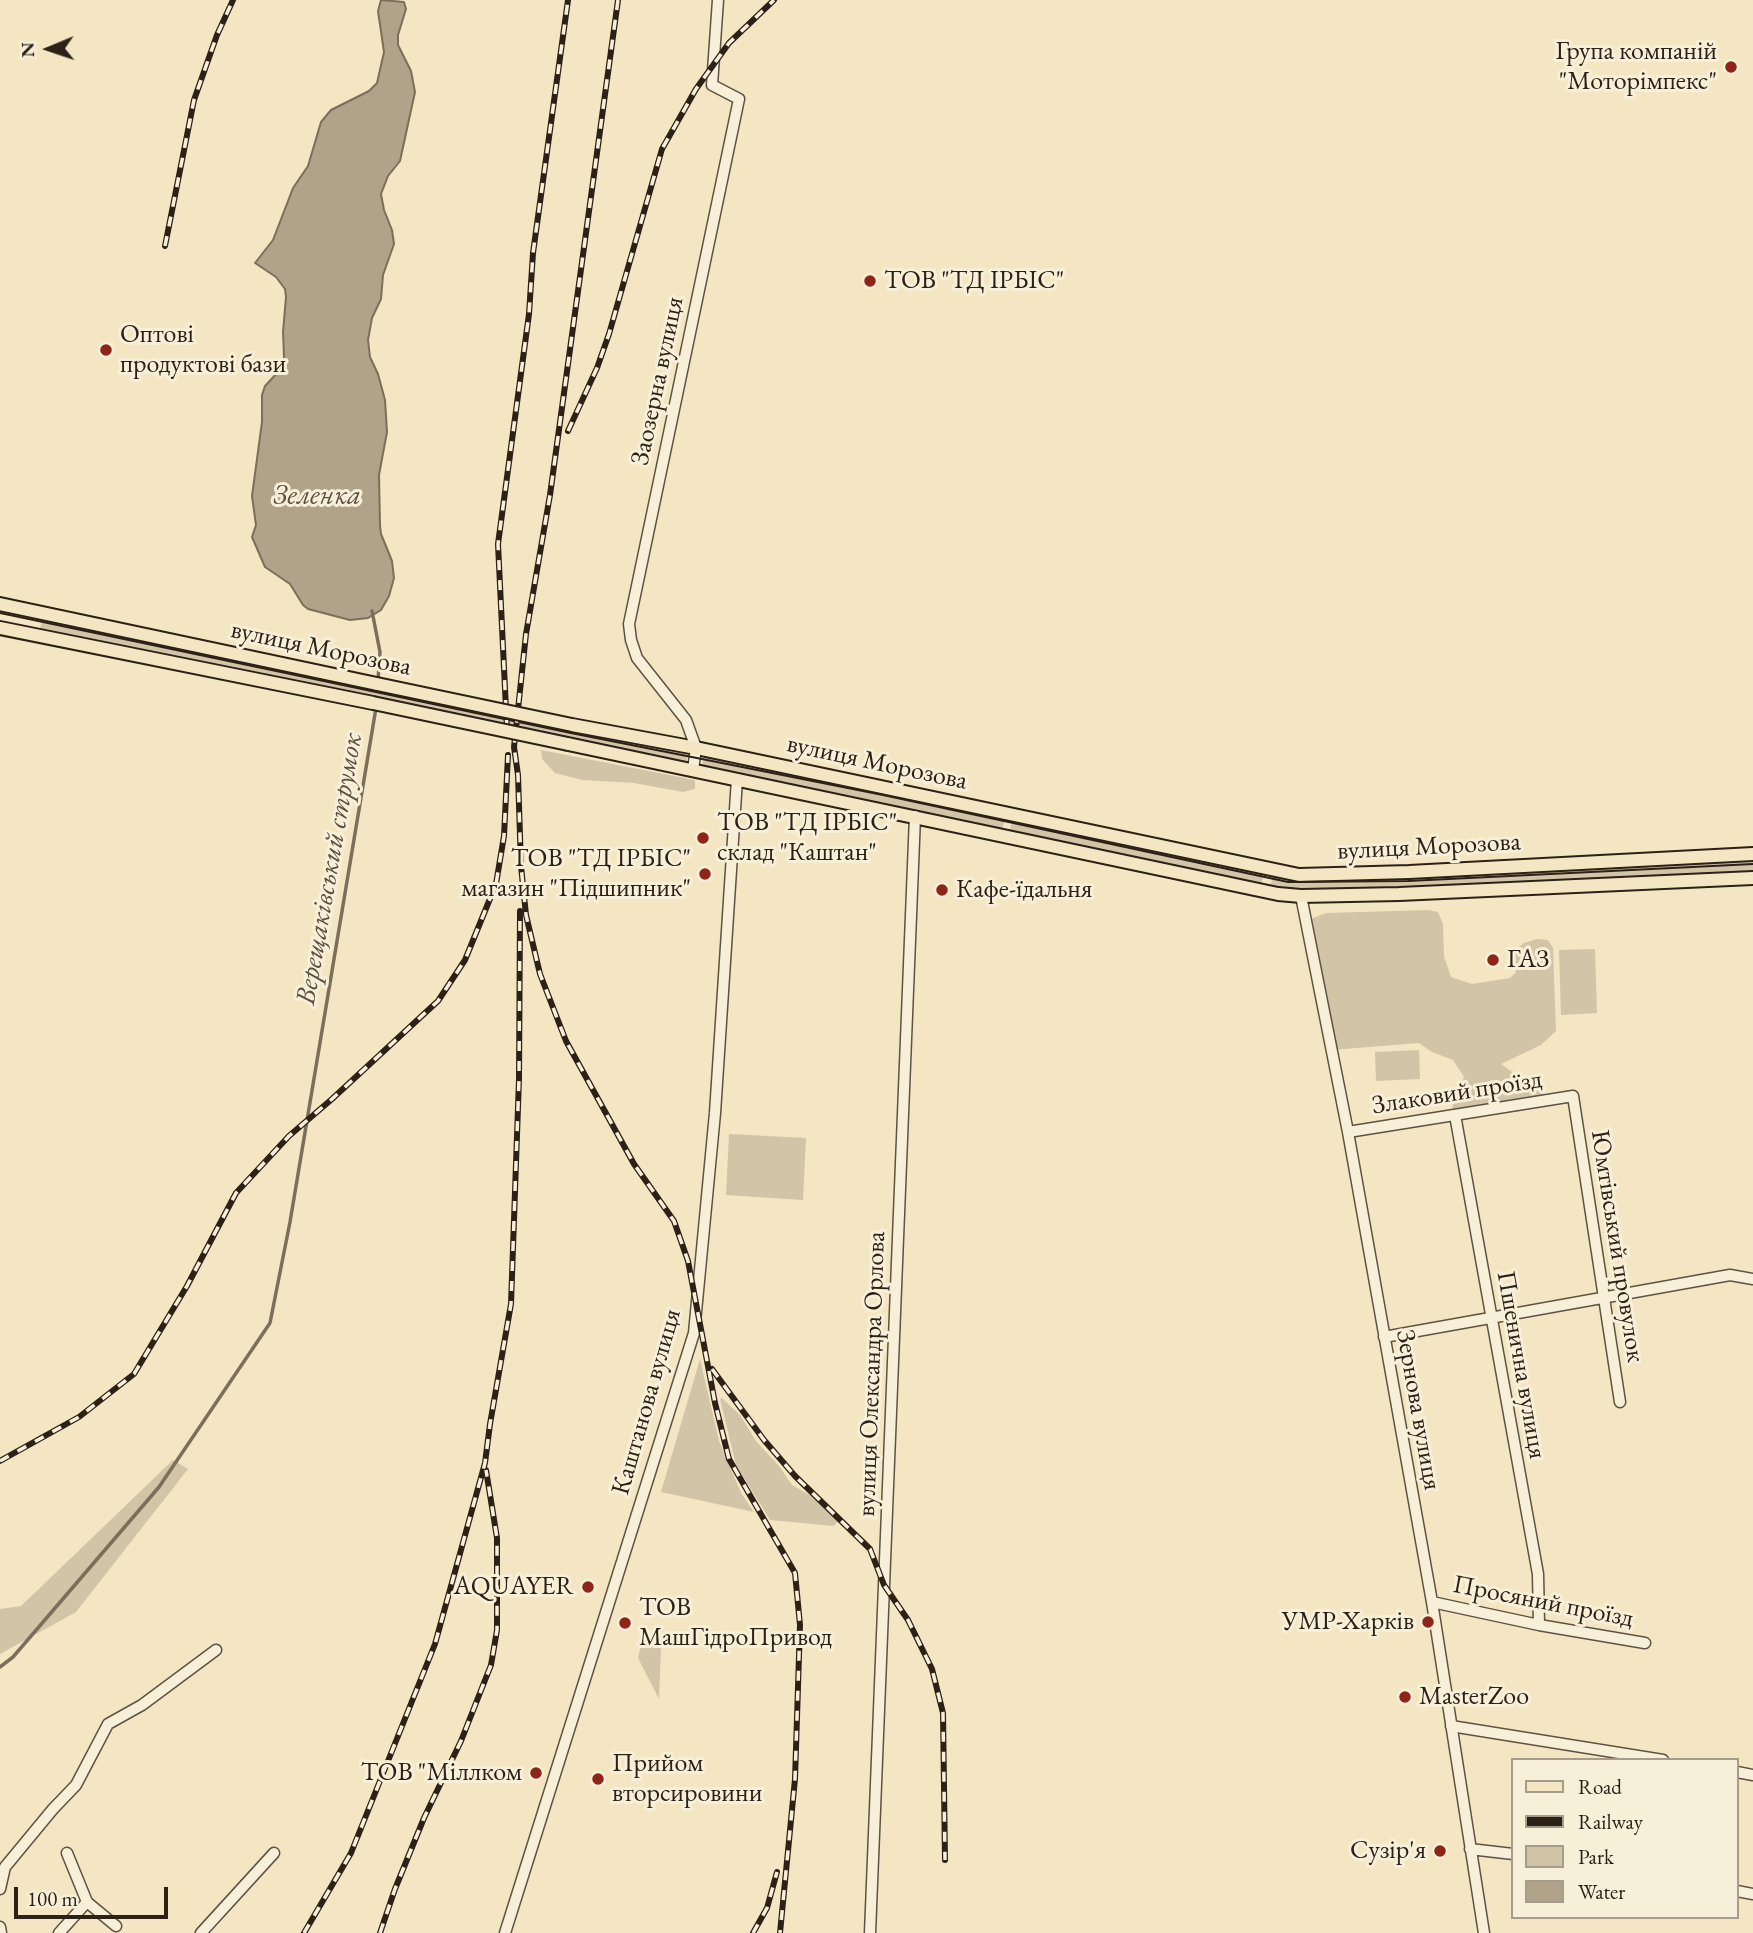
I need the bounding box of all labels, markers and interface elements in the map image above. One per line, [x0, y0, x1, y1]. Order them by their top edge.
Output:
north arrow [14, 14, 84, 84]
place label: Група компаній "Моторімпекс" [1555, 36, 1717, 98]
text: N [15, 42, 40, 58]
marker: Група компаній "Моторімпекс" [1723, 59, 1739, 75]
place label: ТОВ "ТД ІРБІС" [884, 265, 1064, 297]
marker: ТОВ "ТД ІРБІС" [862, 273, 878, 289]
street label: Заозерна вулиця [625, 294, 691, 468]
place label: Оптові продуктові бази [120, 319, 286, 380]
marker: Оптові продуктові бази [98, 342, 114, 358]
water label: Зеленка [273, 479, 361, 513]
street label: вулиця Морозова [228, 615, 414, 683]
street label: вулиця Морозова [784, 729, 970, 797]
water label: Верещаківський струмок [290, 730, 370, 1008]
place label: ТОВ "ТД ІРБІС" склад "Каштан" [717, 807, 897, 868]
street label: вулиця Морозова [1336, 827, 1522, 867]
marker: ТОВ "ТД ІРБІС" склад "Каштан" [695, 830, 711, 846]
place label: ТОВ "ТД ІРБІС" магазин "Підшипник" [461, 843, 691, 904]
marker: ТОВ "ТД ІРБІС" магазин "Підшипник" [697, 866, 713, 882]
place label: Кафе-їдальня [956, 874, 1092, 906]
marker: Кафе-їдальня [934, 882, 950, 898]
place label: ГАЗ [1507, 944, 1549, 976]
marker: ГАЗ [1485, 952, 1501, 968]
street label: Злаковий проїзд [1370, 1064, 1544, 1122]
street label: Юмтівський провулок [1583, 1127, 1651, 1365]
street label: вулиця Олександра Орлова [851, 1231, 893, 1517]
street label: Пшенична вулиця [1489, 1269, 1553, 1461]
street label: Каштанова вулиця [606, 1305, 688, 1499]
street label: Зернова вулиця [1389, 1327, 1447, 1493]
street label: Просяний проїзд [1450, 1569, 1636, 1635]
place label: AQUAYER [453, 1571, 574, 1603]
marker: AQUAYER [580, 1579, 596, 1595]
place label: ТОВ МашГідроПривод [639, 1592, 832, 1654]
place label: УМР-Харків [1282, 1606, 1414, 1638]
marker: УМР-Харків [1420, 1614, 1436, 1630]
marker: ТОВ МашГідроПривод [617, 1615, 633, 1631]
place label: MasterZoo [1419, 1681, 1529, 1713]
marker: MasterZoo [1397, 1689, 1413, 1705]
place label: Прийом вторсировини [612, 1748, 762, 1810]
place label: ТОВ "Міллком [361, 1757, 522, 1789]
legend [1512, 1758, 1739, 1919]
marker: ТОВ "Міллком [528, 1765, 544, 1781]
marker: Прийом вторсировини [590, 1771, 606, 1787]
text: Road [1578, 1773, 1622, 1800]
text: Railway [1578, 1808, 1643, 1835]
place label: Сузір'я [1350, 1835, 1426, 1867]
marker: Сузір'я [1432, 1843, 1448, 1859]
text: Park [1578, 1843, 1614, 1870]
scale bar [18, 1874, 172, 1918]
text: Water [1578, 1878, 1625, 1905]
text: 100 m [27, 1885, 78, 1912]

